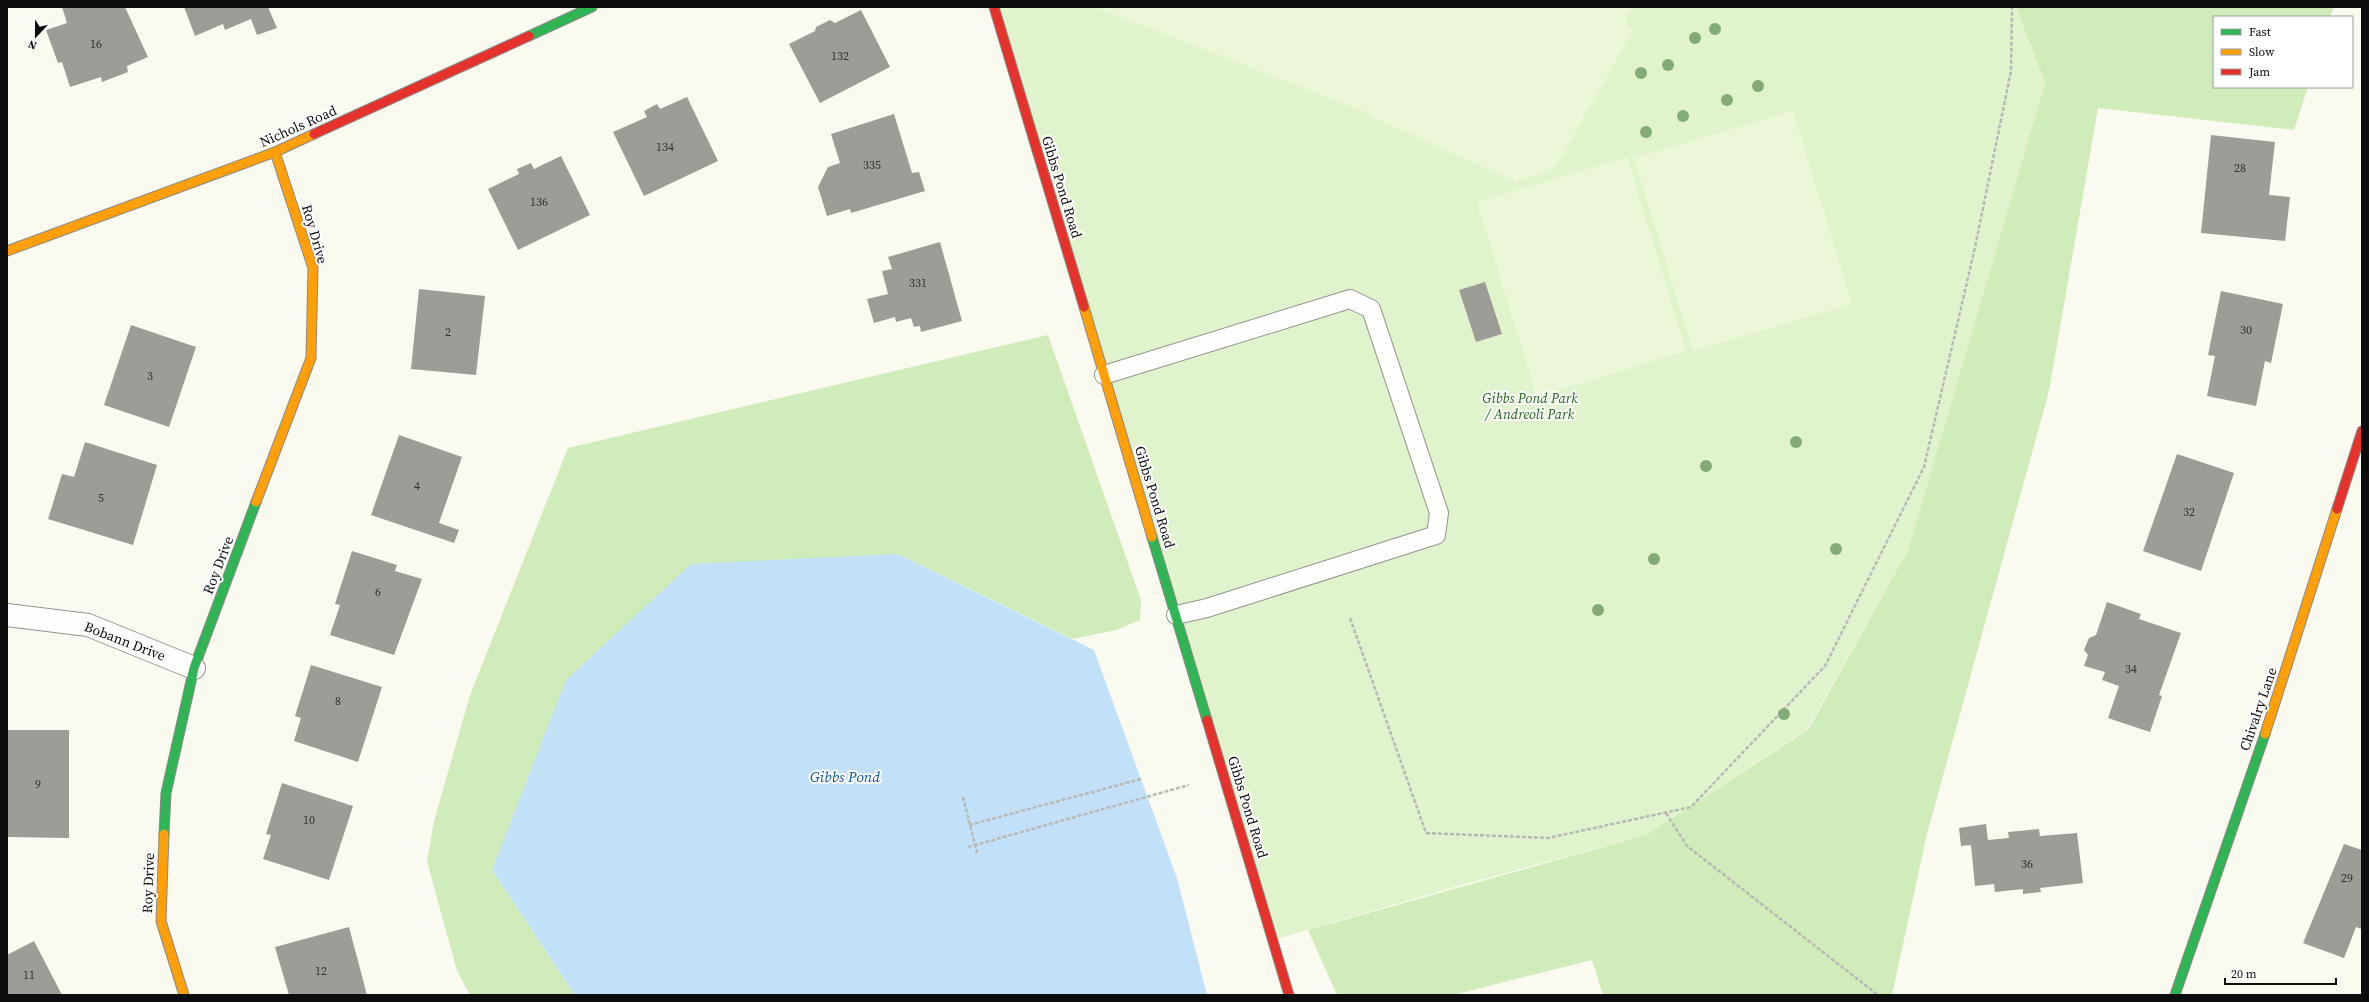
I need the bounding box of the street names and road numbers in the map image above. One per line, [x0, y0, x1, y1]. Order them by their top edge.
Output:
street label: Nichols Road [256, 100, 340, 152]
street label: Gibbs Pond Road [1037, 133, 1087, 241]
street label: Roy Drive [297, 202, 333, 266]
street label: Gibbs Pond Road [1130, 443, 1180, 551]
street label: Roy Drive [198, 533, 238, 597]
street label: Bobann Drive [82, 616, 168, 666]
street label: Chivalry Lane [2234, 665, 2282, 753]
street label: Gibbs Pond Road [1223, 753, 1273, 861]
street label: Roy Drive [137, 852, 159, 914]

